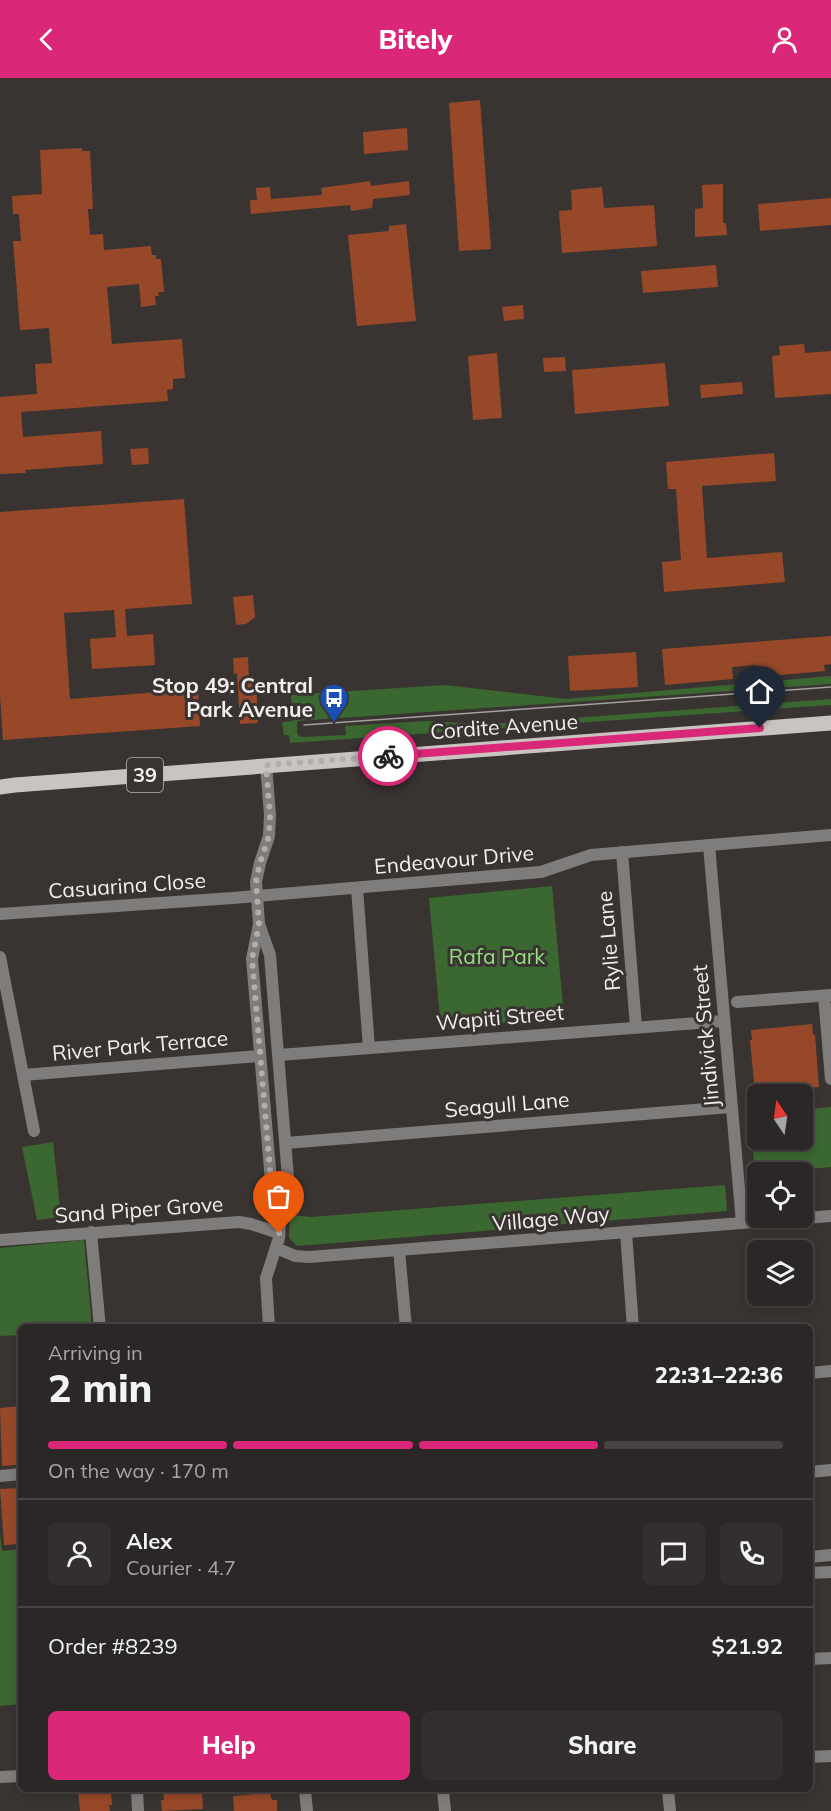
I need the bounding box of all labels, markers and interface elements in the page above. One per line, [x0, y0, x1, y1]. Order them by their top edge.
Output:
text: Bitely [379, 22, 452, 56]
icon: back [30, 23, 63, 56]
icon: person [768, 23, 801, 56]
pin [734, 666, 785, 728]
place label: Stop 49: Central Park Avenue [152, 672, 313, 722]
icon: home [743, 675, 776, 708]
bus stop icon: Stop 49: Central Park Avenue [318, 682, 350, 724]
street label: Cordite Avenue [429, 708, 579, 744]
courier [358, 726, 418, 786]
icon: bike [372, 740, 405, 773]
road number: 39 [127, 758, 163, 792]
street label: Endeavour Drive [373, 839, 535, 879]
street label: Casuarina Close [47, 867, 207, 903]
street label: Rylie Lane [591, 890, 625, 992]
park label: Rafa Park [449, 943, 545, 969]
street label: Jindivick Street [686, 964, 724, 1108]
street label: Wapiti Street [435, 998, 565, 1036]
street label: River Park Terrace [51, 1024, 229, 1066]
north arrow [747, 1084, 813, 1150]
map controls [747, 1084, 813, 1306]
street label: Seagull Lane [443, 1086, 570, 1122]
button: locate [747, 1162, 813, 1228]
pin [253, 1171, 304, 1233]
icon: bag [262, 1180, 295, 1213]
street label: Sand Piper Grove [54, 1190, 224, 1228]
street label: Village Way [491, 1200, 611, 1236]
button: layers [747, 1240, 813, 1306]
text: Arriving in [48, 1340, 143, 1365]
text: 22:31–22:36 [655, 1361, 783, 1389]
text: 2 min [48, 1363, 153, 1412]
text: On the way · 170 m [48, 1458, 229, 1483]
button: person [48, 1522, 111, 1585]
button: chat [642, 1522, 705, 1585]
button: phone [720, 1522, 783, 1585]
text: Alex [126, 1527, 172, 1555]
text: Courier · 4.7 [126, 1555, 236, 1580]
text: Order #8239 [48, 1632, 178, 1660]
text: $21.92 [712, 1632, 783, 1660]
button: Help [48, 1711, 410, 1780]
button: Share [422, 1711, 783, 1780]

